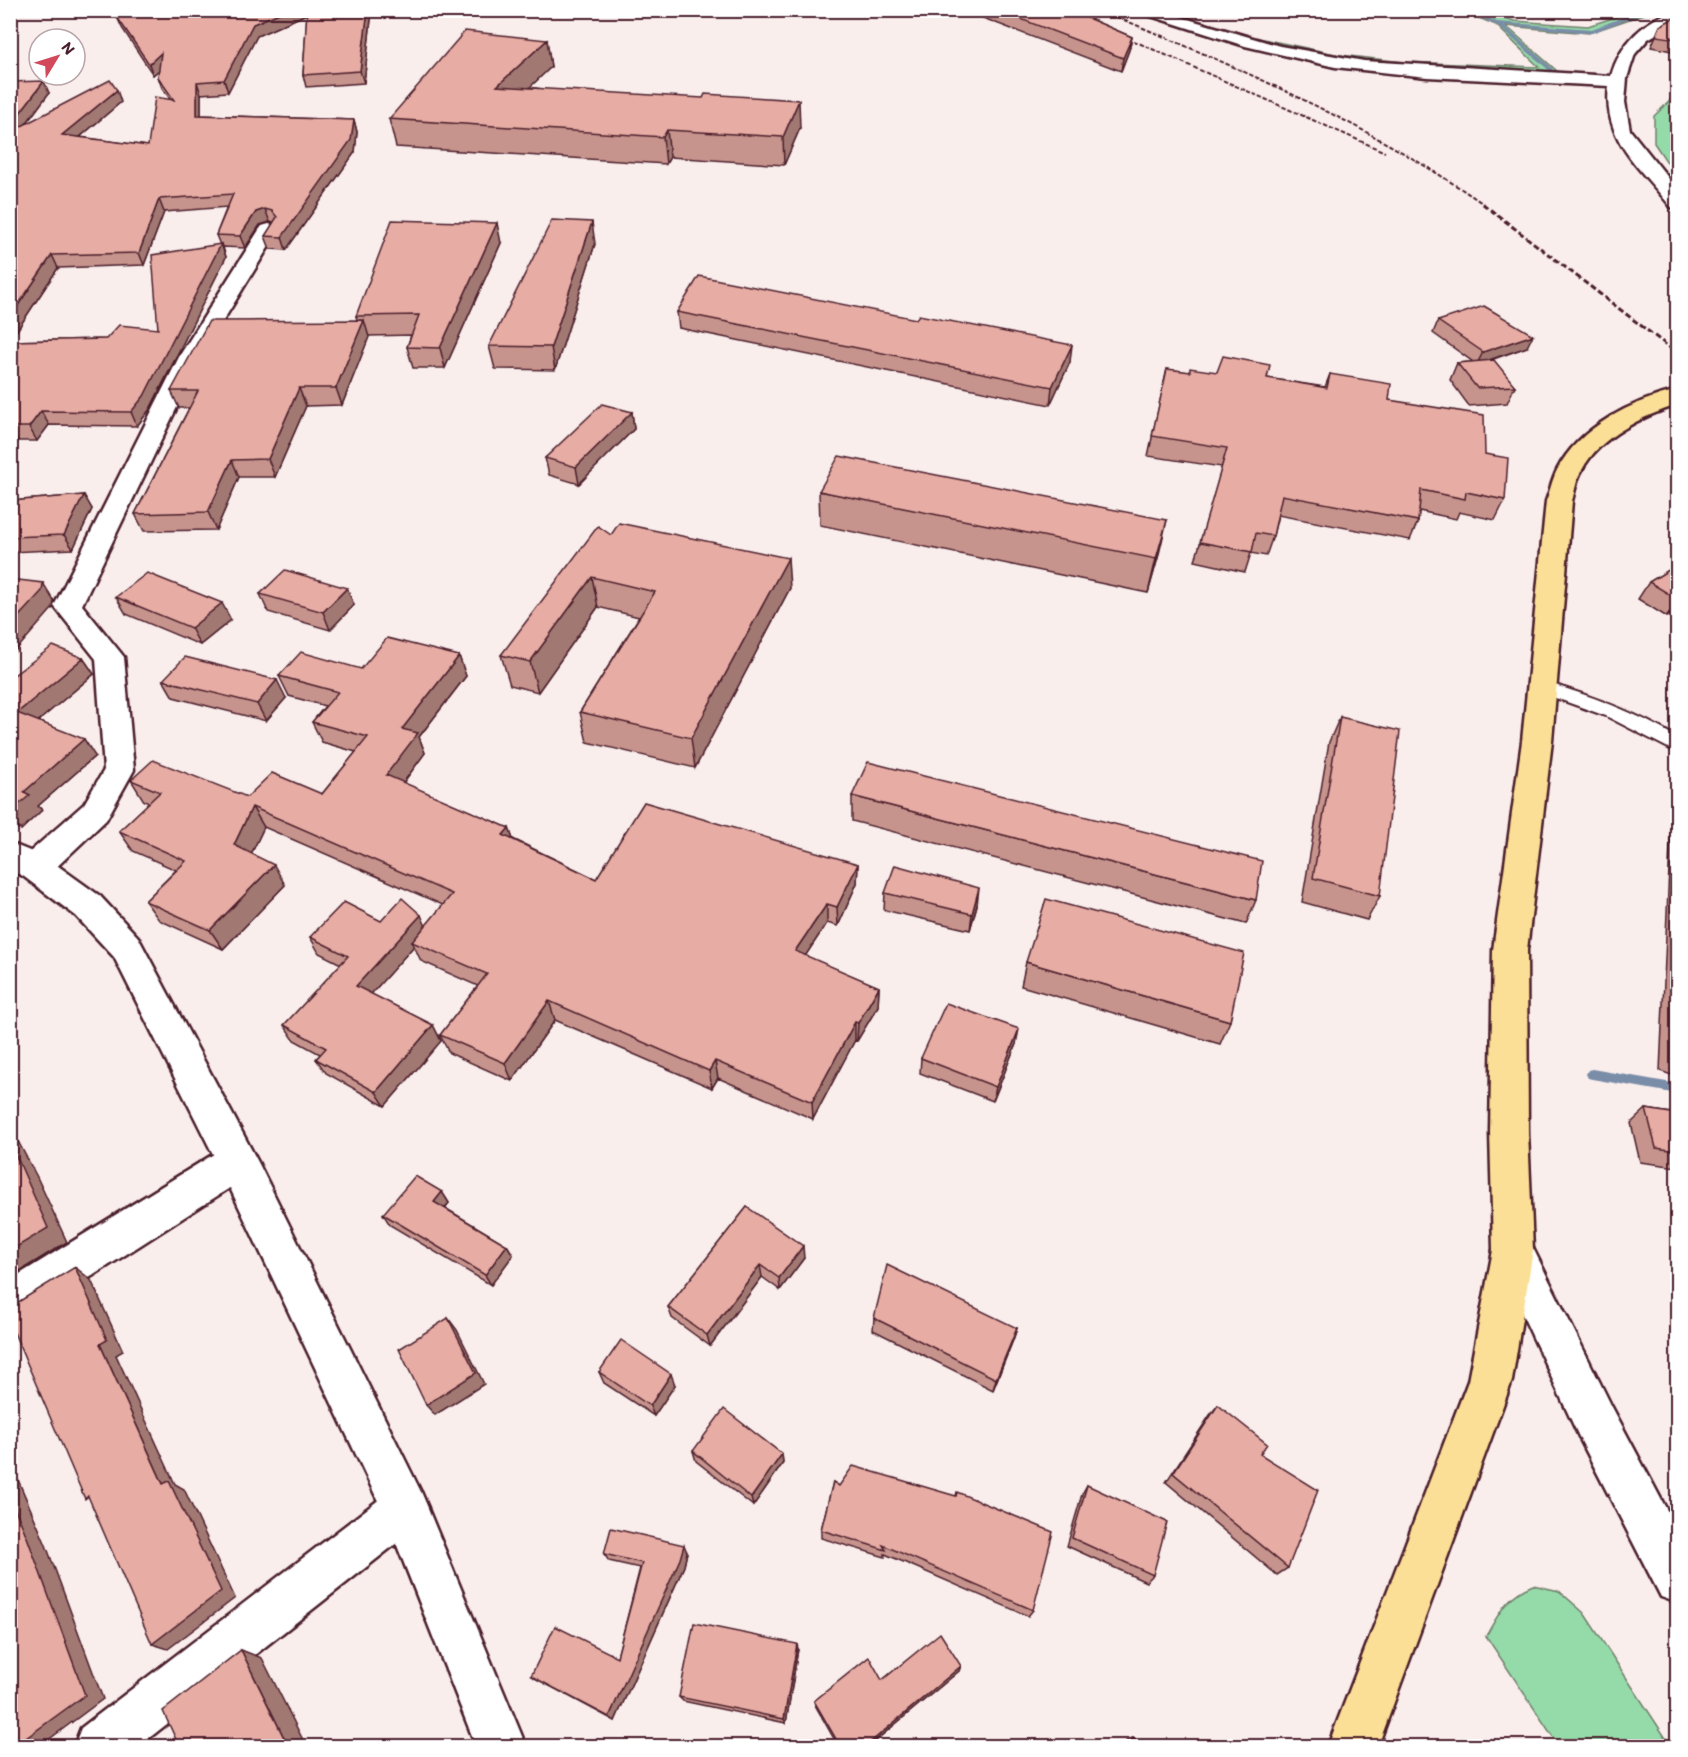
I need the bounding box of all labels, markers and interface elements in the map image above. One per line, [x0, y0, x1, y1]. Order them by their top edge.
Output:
north arrow [27, 27, 87, 87]
text: N [58, 38, 79, 58]

